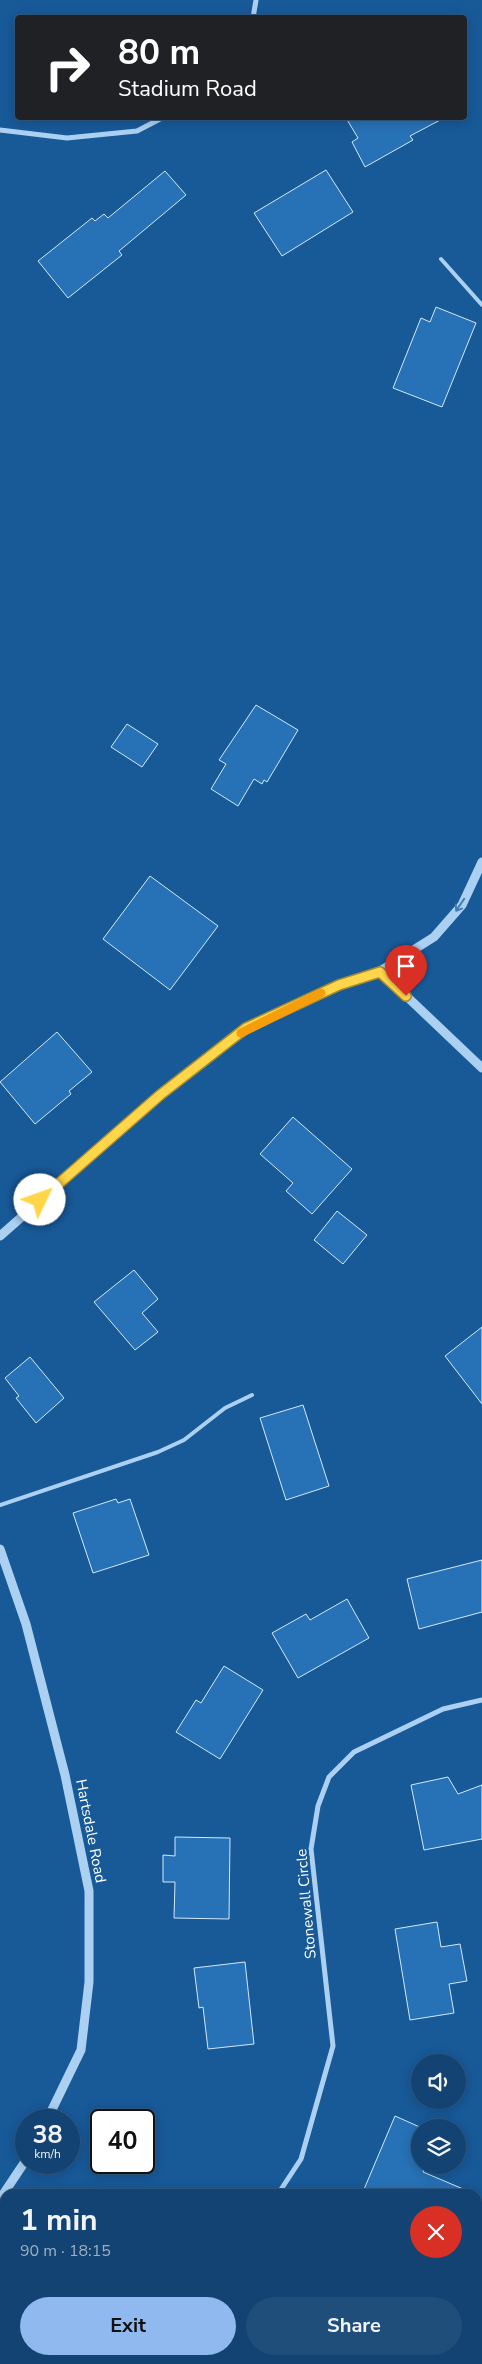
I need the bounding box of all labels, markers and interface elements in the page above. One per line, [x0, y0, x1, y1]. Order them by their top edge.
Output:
text: 80 m [118, 29, 200, 76]
icon: right [35, 35, 100, 100]
text: Stadium Road [118, 74, 257, 104]
one-way arrow [455, 898, 465, 912]
pin [385, 945, 427, 996]
icon: arrive [392, 952, 420, 980]
position arrow [13, 1173, 65, 1225]
street label: Hartsdale Road [71, 1777, 111, 1885]
street label: Stonewall Circle [291, 1848, 321, 1960]
map controls [411, 2054, 466, 2174]
button: sound [411, 2054, 466, 2109]
speed limit sign: 40 [90, 2109, 155, 2174]
text: 38 [32, 2118, 63, 2152]
button: layers [411, 2119, 466, 2174]
text: km/h [34, 2146, 61, 2162]
text: 1 min [20, 2200, 98, 2241]
button: close [410, 2206, 462, 2258]
text: 90 m · 18:15 [20, 2240, 111, 2262]
button: Exit [20, 2297, 236, 2355]
button: Share [246, 2297, 462, 2355]

